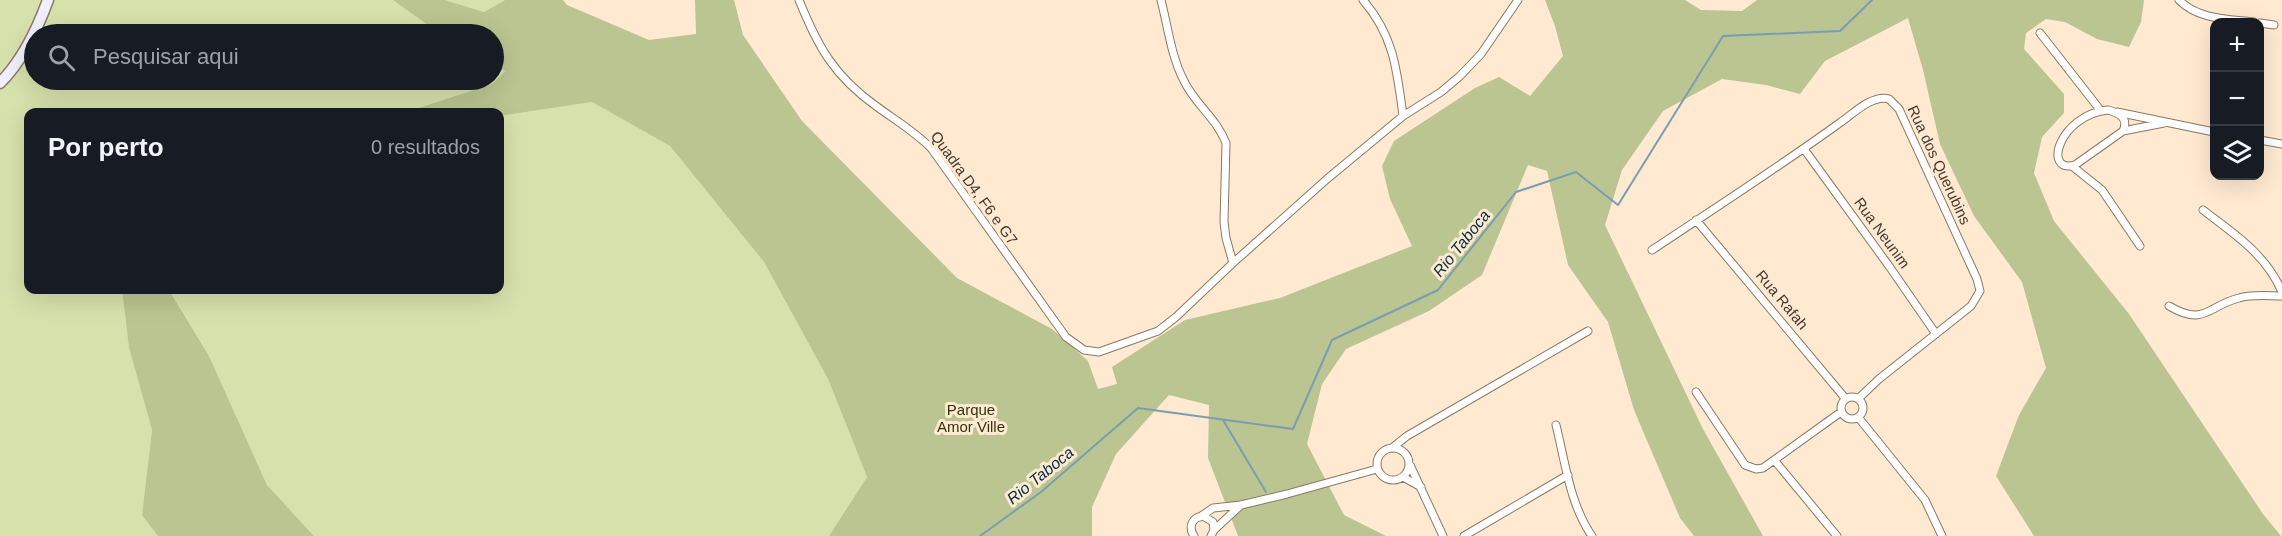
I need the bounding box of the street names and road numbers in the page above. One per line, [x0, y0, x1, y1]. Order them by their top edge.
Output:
street label: Rua dos Querubins [1904, 103, 1974, 227]
street label: Quadra D4, F6 e G7 [928, 128, 1021, 248]
street label: Rua Neunim [1851, 194, 1914, 271]
street label: Rua Rafah [1753, 267, 1812, 333]

